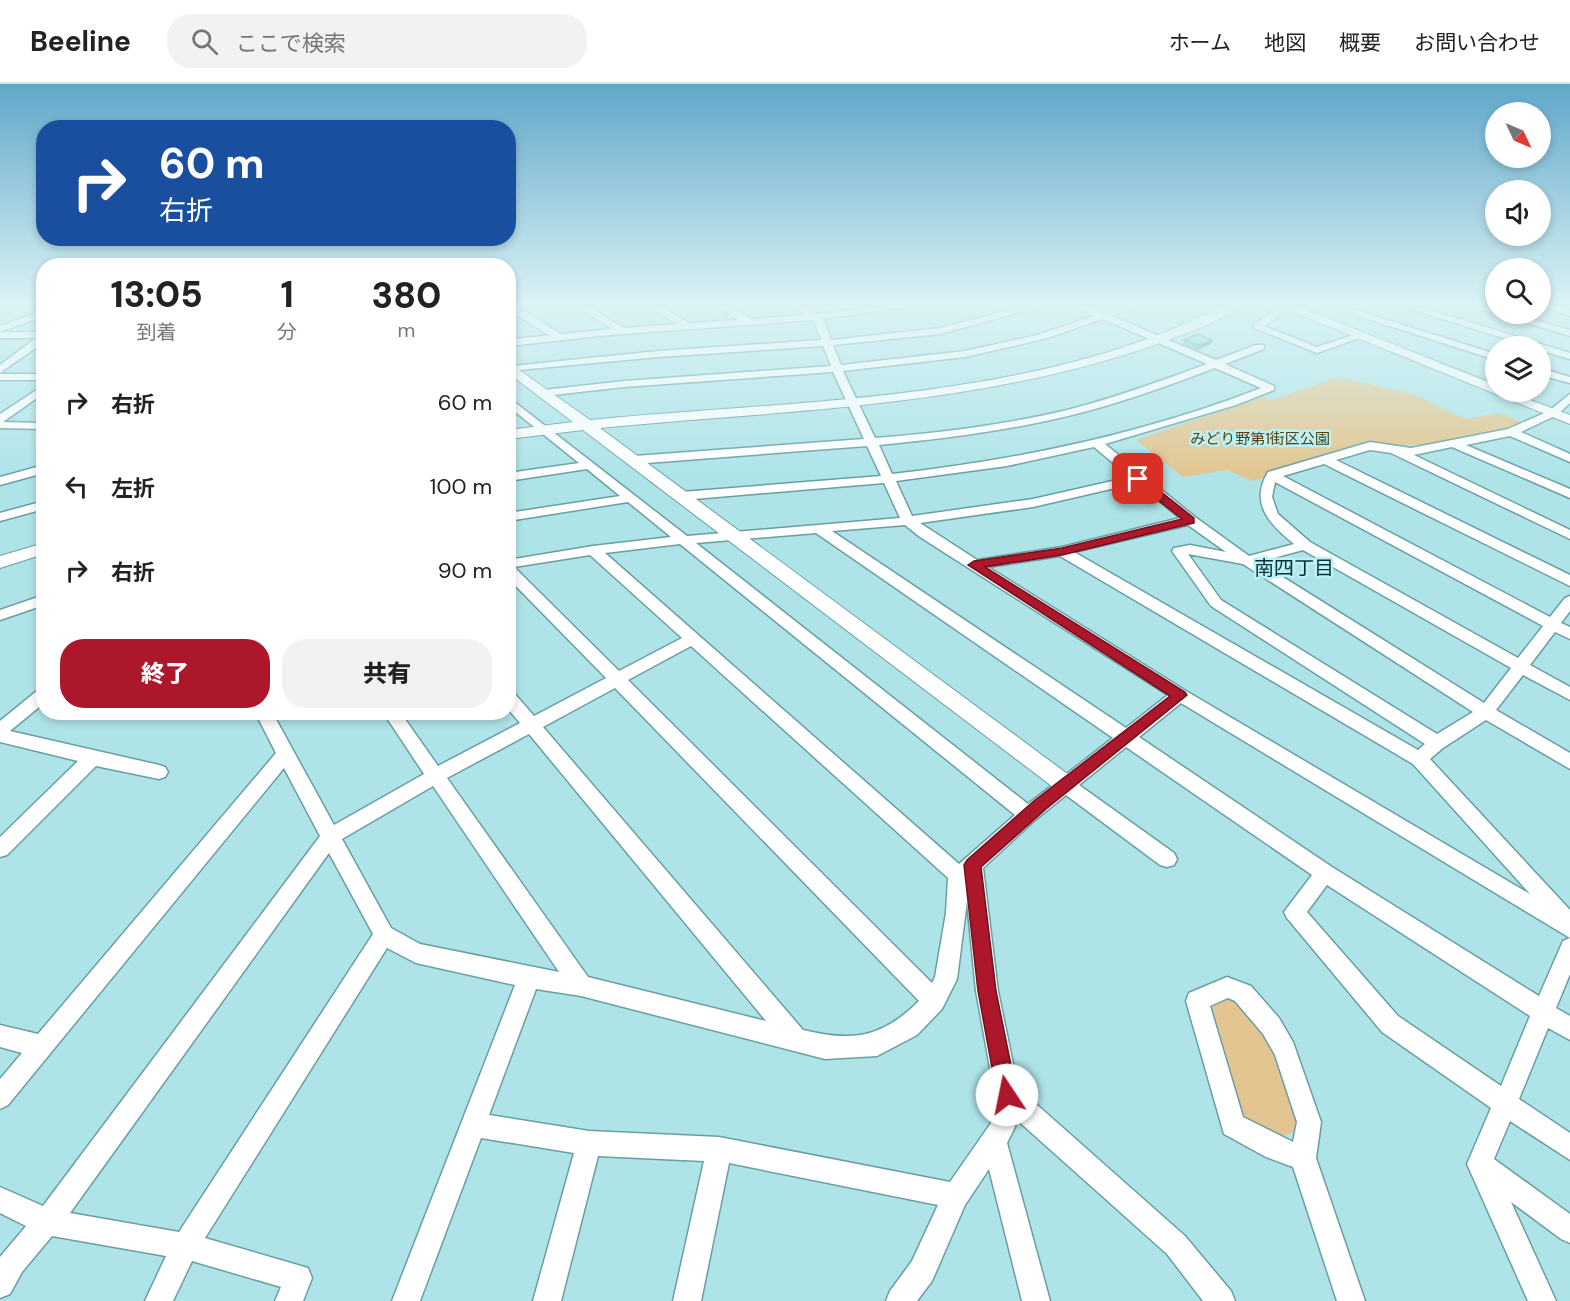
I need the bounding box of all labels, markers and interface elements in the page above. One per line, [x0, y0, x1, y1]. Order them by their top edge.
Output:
search box [167, 14, 587, 68]
text: Beeline [30, 23, 131, 60]
icon: search [188, 25, 221, 58]
text: ここで検索 [236, 29, 346, 58]
text: ホーム [1169, 29, 1231, 57]
text: 地図 [1264, 29, 1306, 57]
text: 概要 [1339, 29, 1381, 57]
text: お問い合わせ [1414, 29, 1540, 57]
north arrow [1485, 102, 1551, 168]
map controls [1485, 102, 1551, 402]
text: 60 m [159, 136, 265, 191]
icon: right [60, 144, 138, 222]
button: sound [1485, 180, 1551, 246]
text: 右折 [159, 193, 213, 228]
button: search [1485, 258, 1551, 324]
text: 13:05 [110, 271, 203, 318]
text: 1 [280, 271, 294, 318]
text: 380 [372, 272, 442, 319]
text: m [398, 317, 415, 343]
text: 到着 [137, 319, 177, 345]
text: 分 [277, 319, 297, 345]
button: layers [1485, 336, 1551, 402]
icon: right [60, 386, 93, 419]
text: 60 m [438, 388, 492, 417]
text: 右折 [111, 390, 155, 419]
park label: みどり野第1街区公園 [1190, 429, 1330, 449]
pin [1112, 453, 1163, 504]
icon: arrive [1121, 462, 1154, 495]
icon: left [60, 470, 93, 503]
text: 100 m [430, 472, 492, 501]
text: 左折 [111, 474, 155, 503]
icon: right [60, 554, 93, 587]
district label: 南四丁目 [1254, 555, 1334, 581]
text: 90 m [438, 556, 492, 585]
text: 右折 [111, 558, 155, 587]
button: 終了 [60, 639, 270, 708]
button: 共有 [282, 639, 492, 708]
position arrow [975, 1063, 1039, 1127]

